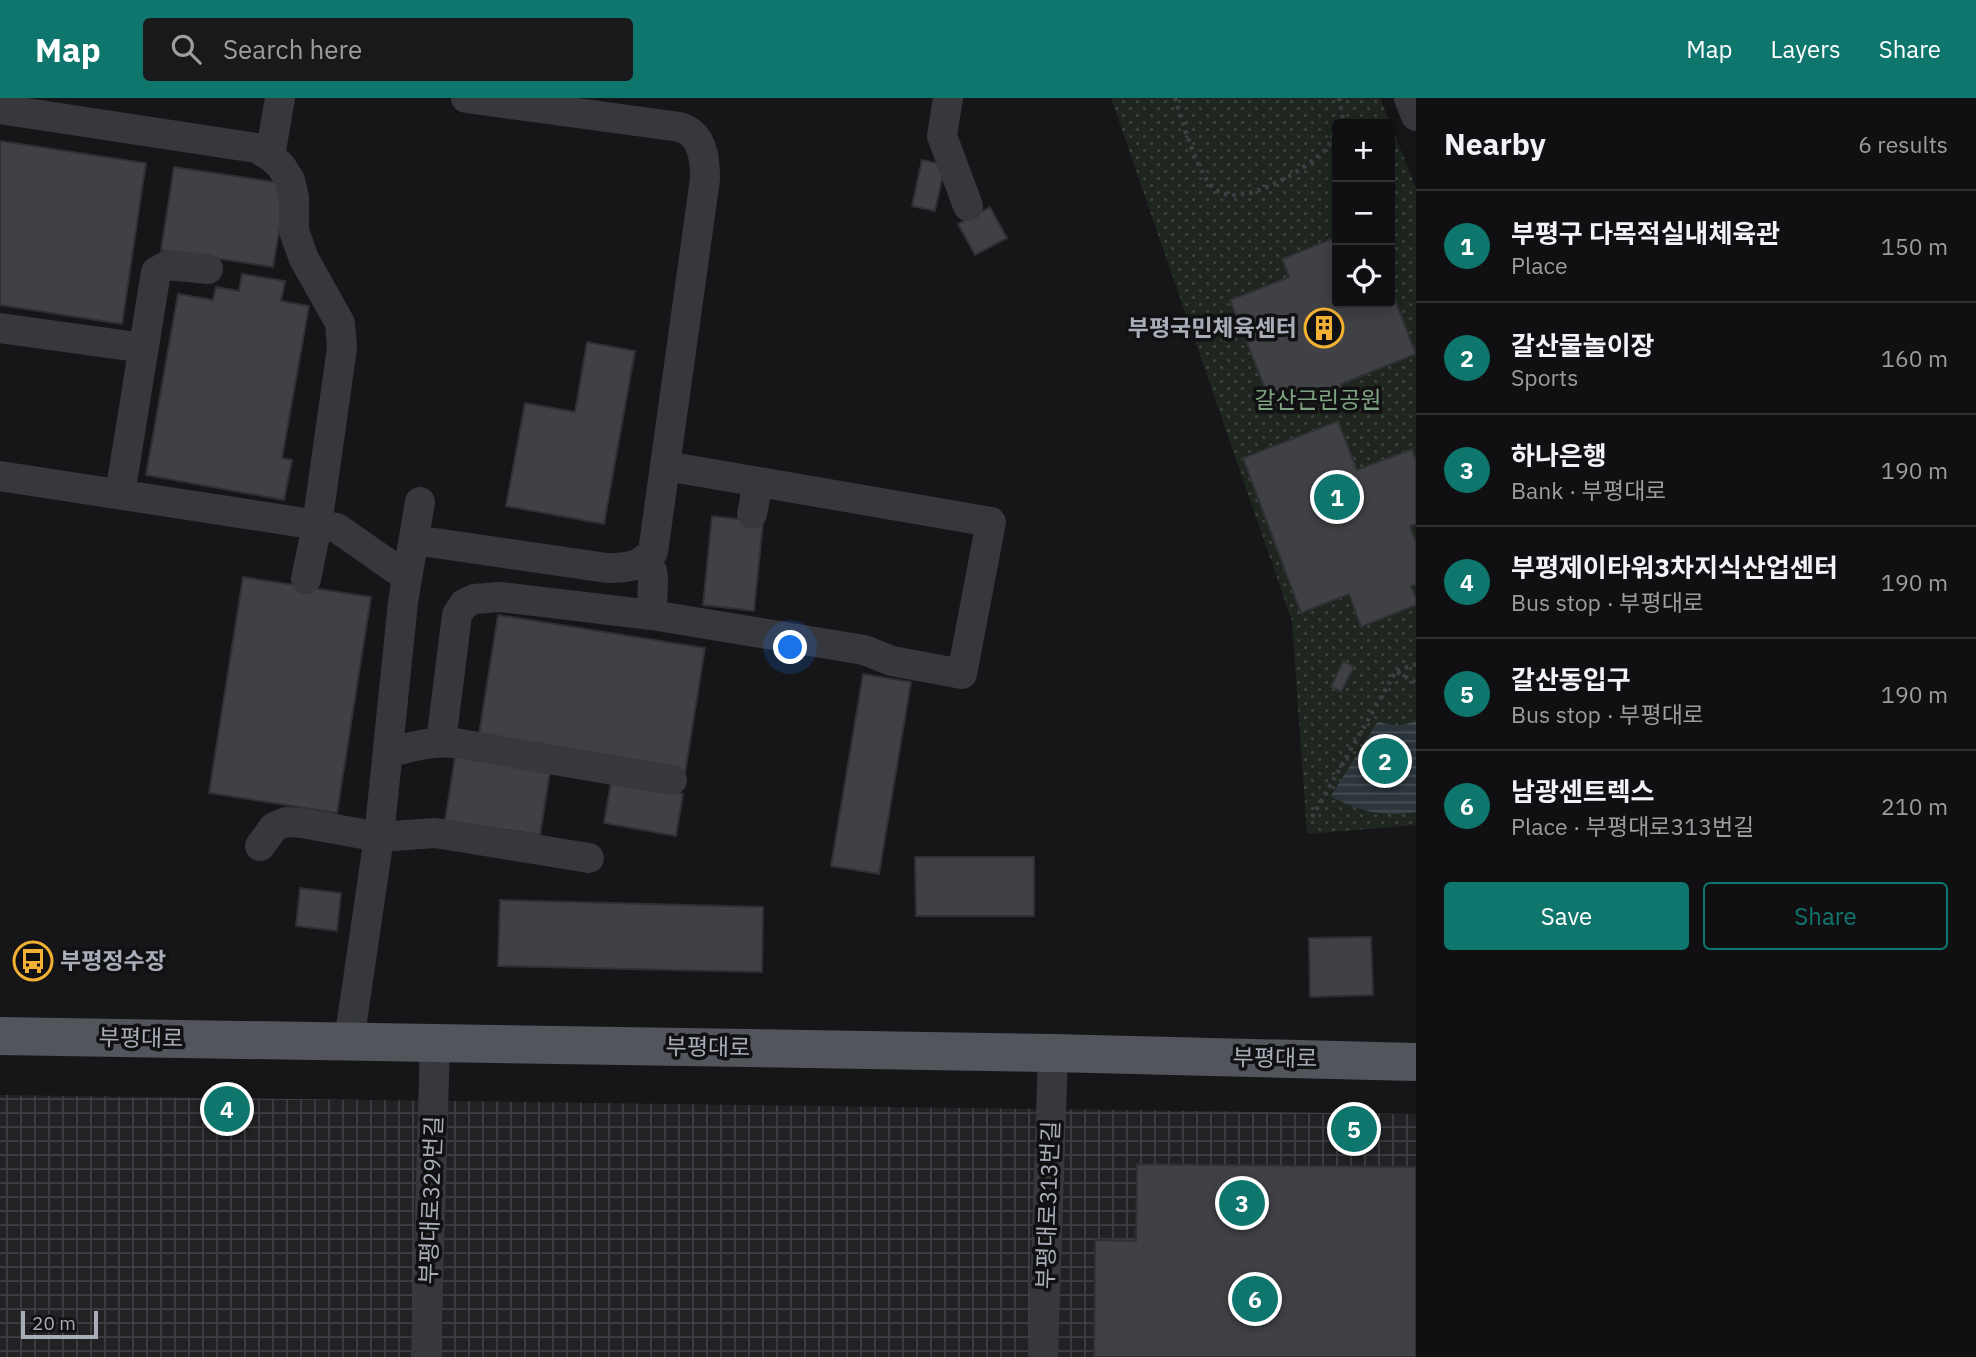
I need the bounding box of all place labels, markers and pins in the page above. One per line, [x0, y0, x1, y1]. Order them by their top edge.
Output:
building icon: 부평국민체육센터 [1303, 307, 1345, 349]
place label: 부평국민체육센터 [1128, 312, 1297, 342]
pin: 1 [1314, 471, 1360, 523]
pin: 2 [1362, 735, 1408, 787]
bus stop icon: 부평정수장 [12, 940, 54, 982]
place label: 부평정수장 [60, 945, 166, 975]
pin: 4 [204, 1083, 250, 1135]
pin: 5 [1331, 1103, 1377, 1155]
pin: 3 [1219, 1177, 1265, 1229]
pin: 6 [1232, 1273, 1278, 1325]

